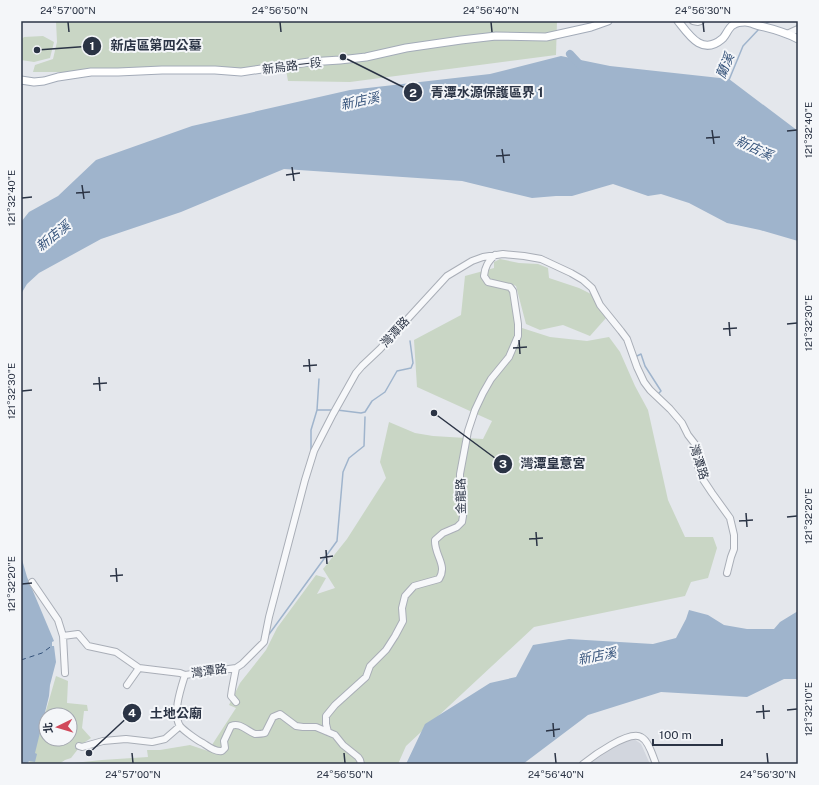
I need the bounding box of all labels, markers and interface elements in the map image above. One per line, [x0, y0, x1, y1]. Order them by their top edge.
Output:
text: 24°57'00"N [40, 4, 96, 16]
text: 24°56'50"N [252, 4, 308, 16]
text: 24°56'40"N [463, 4, 519, 16]
text: 24°56'30"N [675, 4, 731, 16]
callout: 新店區第四公墓 [82, 33, 209, 58]
text: 新店區第四公墓 [110, 38, 202, 53]
text: 1 [89, 39, 95, 53]
water label: 蘭溪 [713, 49, 738, 81]
street label: 新烏路一段 [261, 55, 323, 77]
callout: 青潭水源保護區界 1 [403, 80, 552, 105]
text: 青潭水源保護區界 1 [431, 85, 543, 100]
text: 2 [409, 86, 417, 100]
water label: 新店溪 [339, 89, 383, 112]
text: 121°32'40"E [802, 102, 814, 158]
water label: 新店溪 [733, 133, 777, 164]
text: 121°32'40"E [5, 170, 17, 226]
water label: 新店溪 [33, 217, 74, 254]
text: 121°32'30"E [802, 295, 814, 351]
street label: 灣潭路 [378, 314, 412, 350]
text: 121°32'30"E [5, 363, 17, 419]
street label: 灣潭路 [687, 443, 711, 481]
callout: 灣潭皇意宮 [493, 451, 594, 476]
text: 灣潭皇意宮 [520, 456, 586, 471]
text: 3 [499, 457, 507, 471]
street label: 金龍路 [454, 478, 468, 514]
text: 121°32'20"E [802, 488, 814, 544]
text: 121°32'20"E [5, 556, 17, 612]
water label: 新店溪 [576, 645, 620, 667]
street label: 灣潭路 [190, 662, 228, 680]
text: 121°32'10"E [802, 682, 814, 736]
callout: 土地公廟 [122, 701, 210, 726]
text: 4 [128, 706, 136, 720]
text: 土地公廟 [150, 706, 202, 721]
north arrow [38, 707, 78, 747]
scale bar [653, 721, 722, 747]
text: 北 [42, 722, 54, 734]
text: 100 m [659, 728, 692, 742]
text: 24°57'00"N [105, 768, 161, 780]
text: 24°56'50"N [317, 768, 373, 780]
text: 24°56'40"N [528, 768, 584, 780]
text: 24°56'30"N [740, 768, 796, 780]

